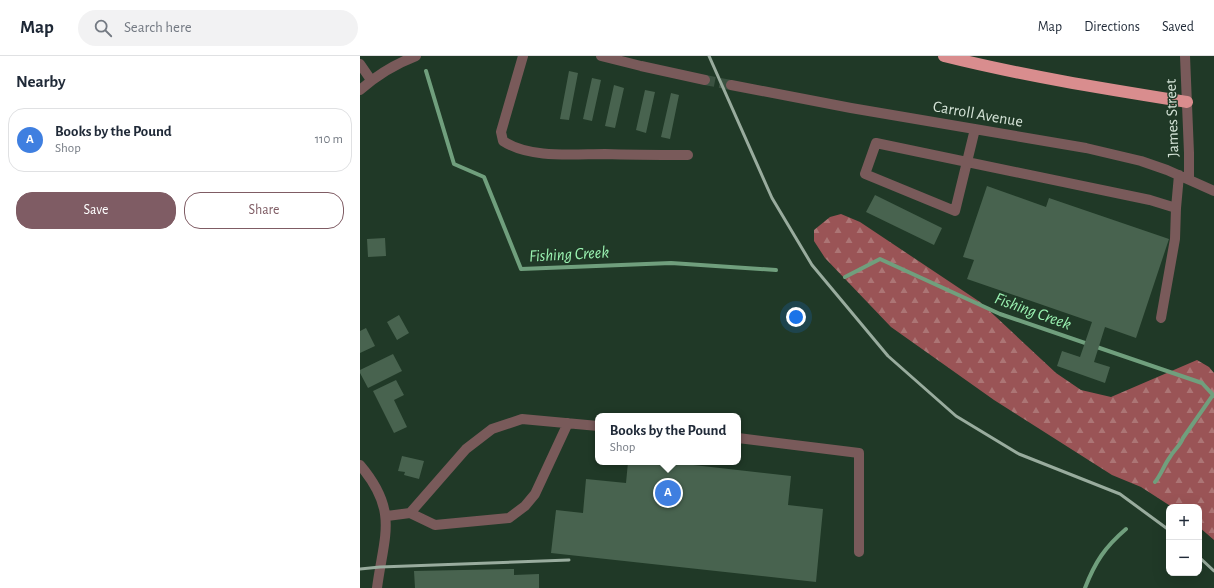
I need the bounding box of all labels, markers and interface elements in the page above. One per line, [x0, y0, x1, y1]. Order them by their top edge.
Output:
search box [78, 10, 358, 46]
icon: search [92, 17, 114, 39]
text: Map [20, 18, 54, 37]
text: Search here [124, 20, 192, 35]
text: Map [1038, 20, 1062, 34]
text: Directions [1084, 20, 1140, 34]
text: Saved [1162, 20, 1194, 34]
text: Nearby [16, 73, 66, 90]
street label: James Street [1163, 79, 1181, 157]
street label: Carroll Avenue [932, 98, 1024, 130]
text: Books by the Pound [55, 124, 172, 139]
text: A [26, 133, 34, 146]
text: 110 m [315, 133, 343, 146]
text: Shop [55, 142, 81, 155]
button: Save [16, 192, 176, 229]
button: Share [184, 192, 344, 229]
water label: Fishing Creek [529, 243, 610, 265]
water label: Fishing Creek [992, 289, 1074, 333]
your location [786, 307, 806, 327]
popup [595, 413, 741, 465]
text: Books by the Pound [610, 423, 726, 438]
text: Shop [610, 441, 635, 454]
pin: A [655, 478, 681, 508]
map controls [1166, 504, 1202, 576]
button: + [1166, 504, 1202, 540]
button: − [1166, 540, 1202, 576]

